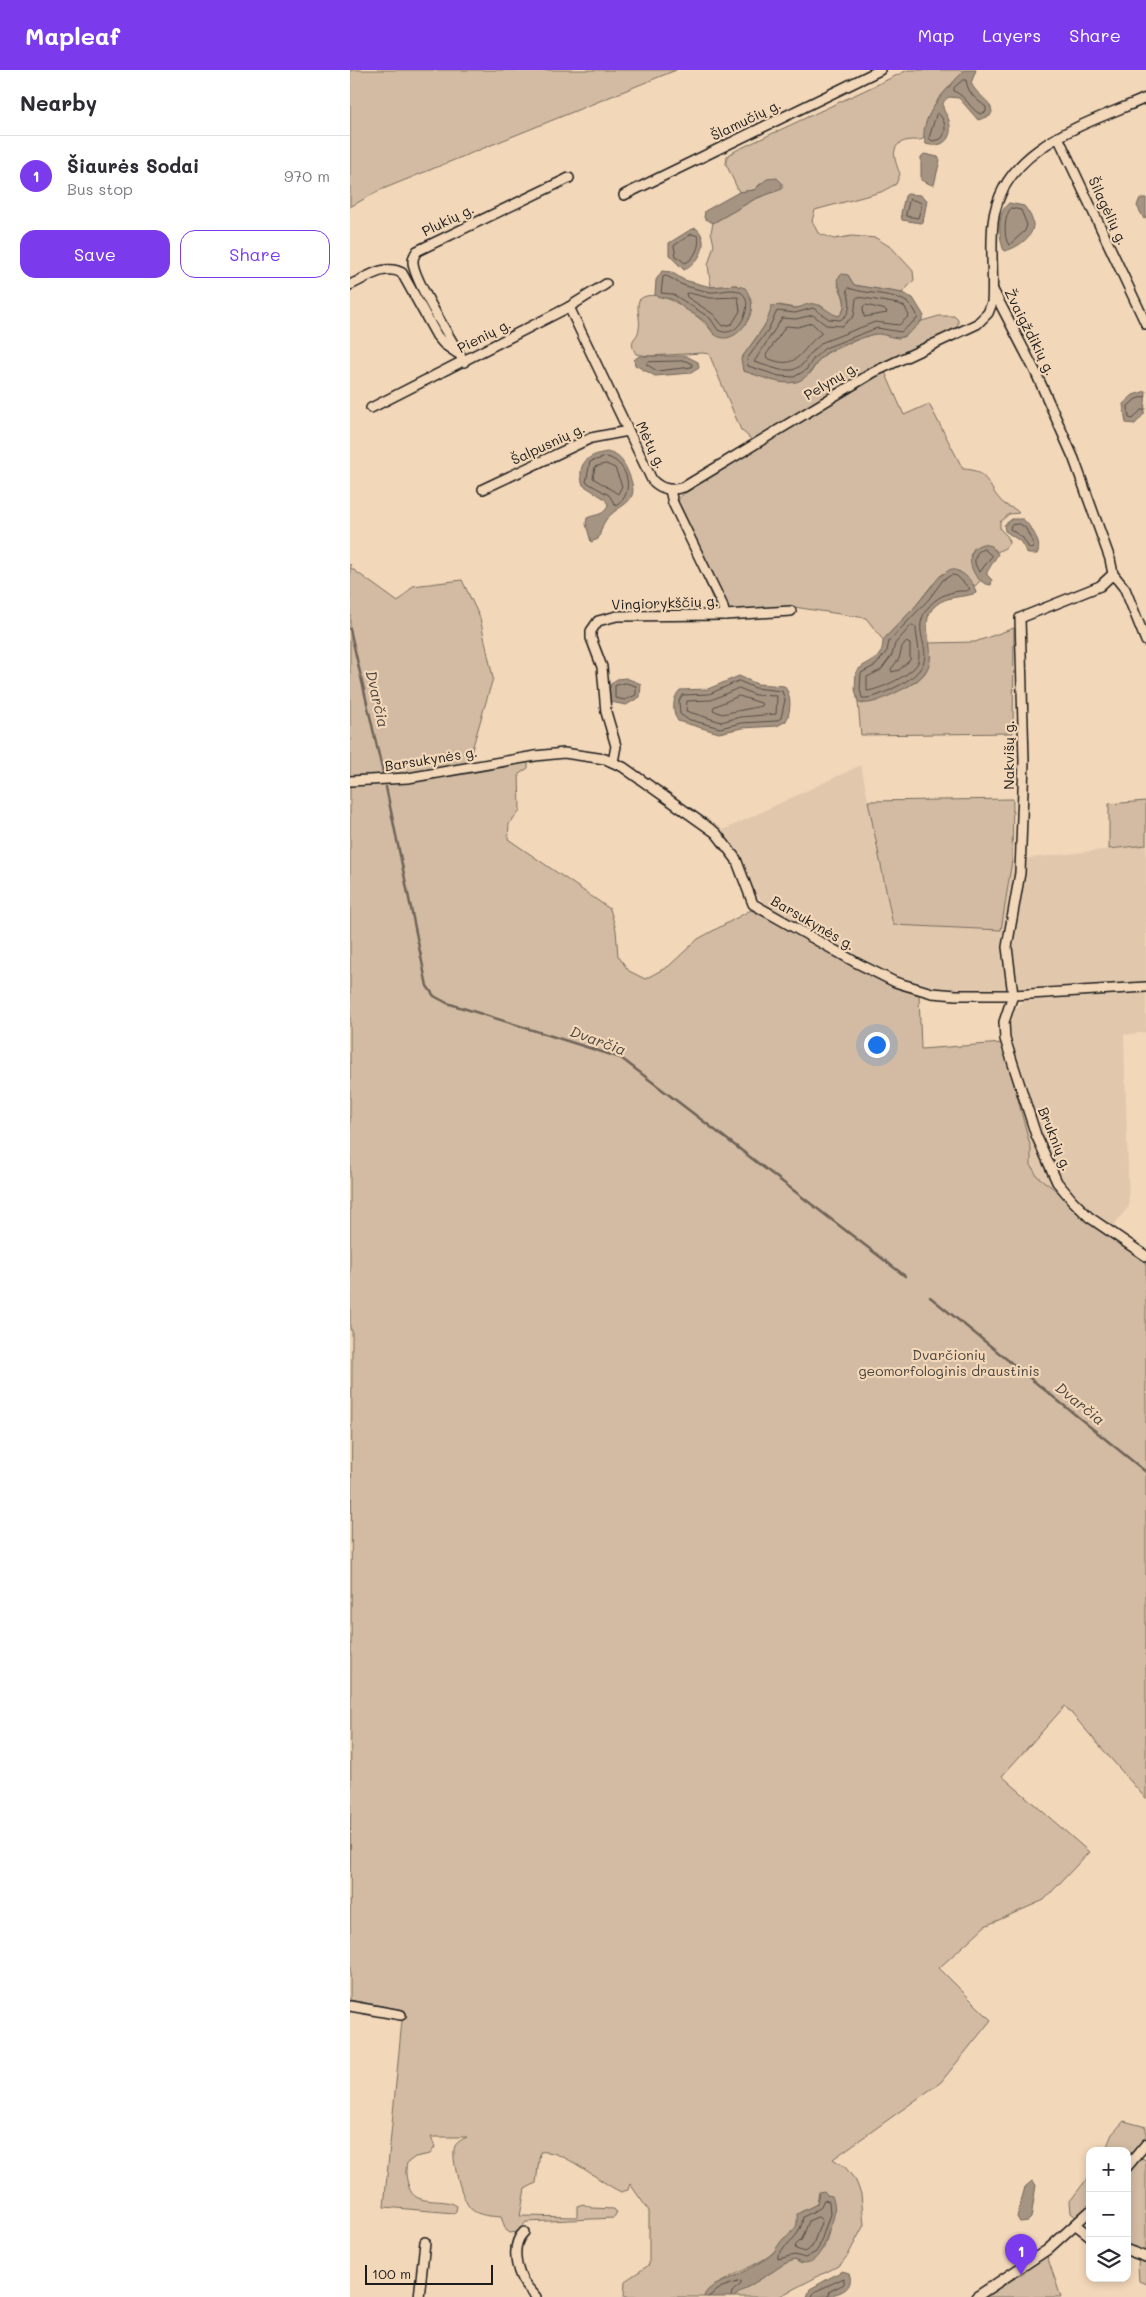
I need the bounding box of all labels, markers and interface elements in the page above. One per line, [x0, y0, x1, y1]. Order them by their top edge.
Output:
text: Mapleaf [25, 20, 120, 51]
text: Map [918, 23, 954, 47]
text: Layers [982, 23, 1041, 47]
text: Share [1069, 23, 1121, 47]
text: Nearby [20, 89, 97, 116]
street label: Šlamučių g. [708, 94, 784, 145]
text: Šiaurės Sodai [67, 153, 199, 178]
text: 1 [32, 165, 40, 186]
text: 970 m [284, 165, 330, 186]
street label: Šilagėlių g. [1084, 174, 1133, 248]
text: Bus stop [67, 178, 133, 199]
street label: Plukių g. [419, 199, 477, 240]
button: Save [20, 230, 170, 278]
button: Share [180, 230, 330, 278]
street label: Žvaigždikių g. [1000, 285, 1060, 378]
street label: Pienių g. [454, 314, 514, 357]
street label: Pelynų g. [800, 357, 861, 404]
street label: Šalpusnių g. [508, 418, 588, 469]
street label: Mėtų g. [632, 418, 671, 472]
street label: Vingiorykščių g. [611, 591, 719, 614]
water label: Dvarčia [362, 668, 394, 729]
street label: Nakvišų g. [999, 720, 1018, 790]
street label: Barsukynės g. [383, 742, 479, 775]
street label: Barsukynės g. [768, 891, 859, 954]
water label: Dvarčia [568, 1021, 629, 1059]
your location [864, 1032, 890, 1058]
street label: Bruknių g. [1034, 1104, 1077, 1174]
park label: Dvarčionių geomorfologinis draustinis [858, 1345, 1040, 1380]
water label: Dvarčia [1052, 1377, 1109, 1429]
map controls [1086, 2147, 1131, 2282]
button: + [1086, 2147, 1131, 2192]
button: − [1086, 2192, 1131, 2237]
pin: 1 [1005, 2234, 1037, 2275]
button: layers [1086, 2237, 1131, 2282]
scale bar [365, 2262, 492, 2285]
text: 100 m [372, 2264, 411, 2283]

